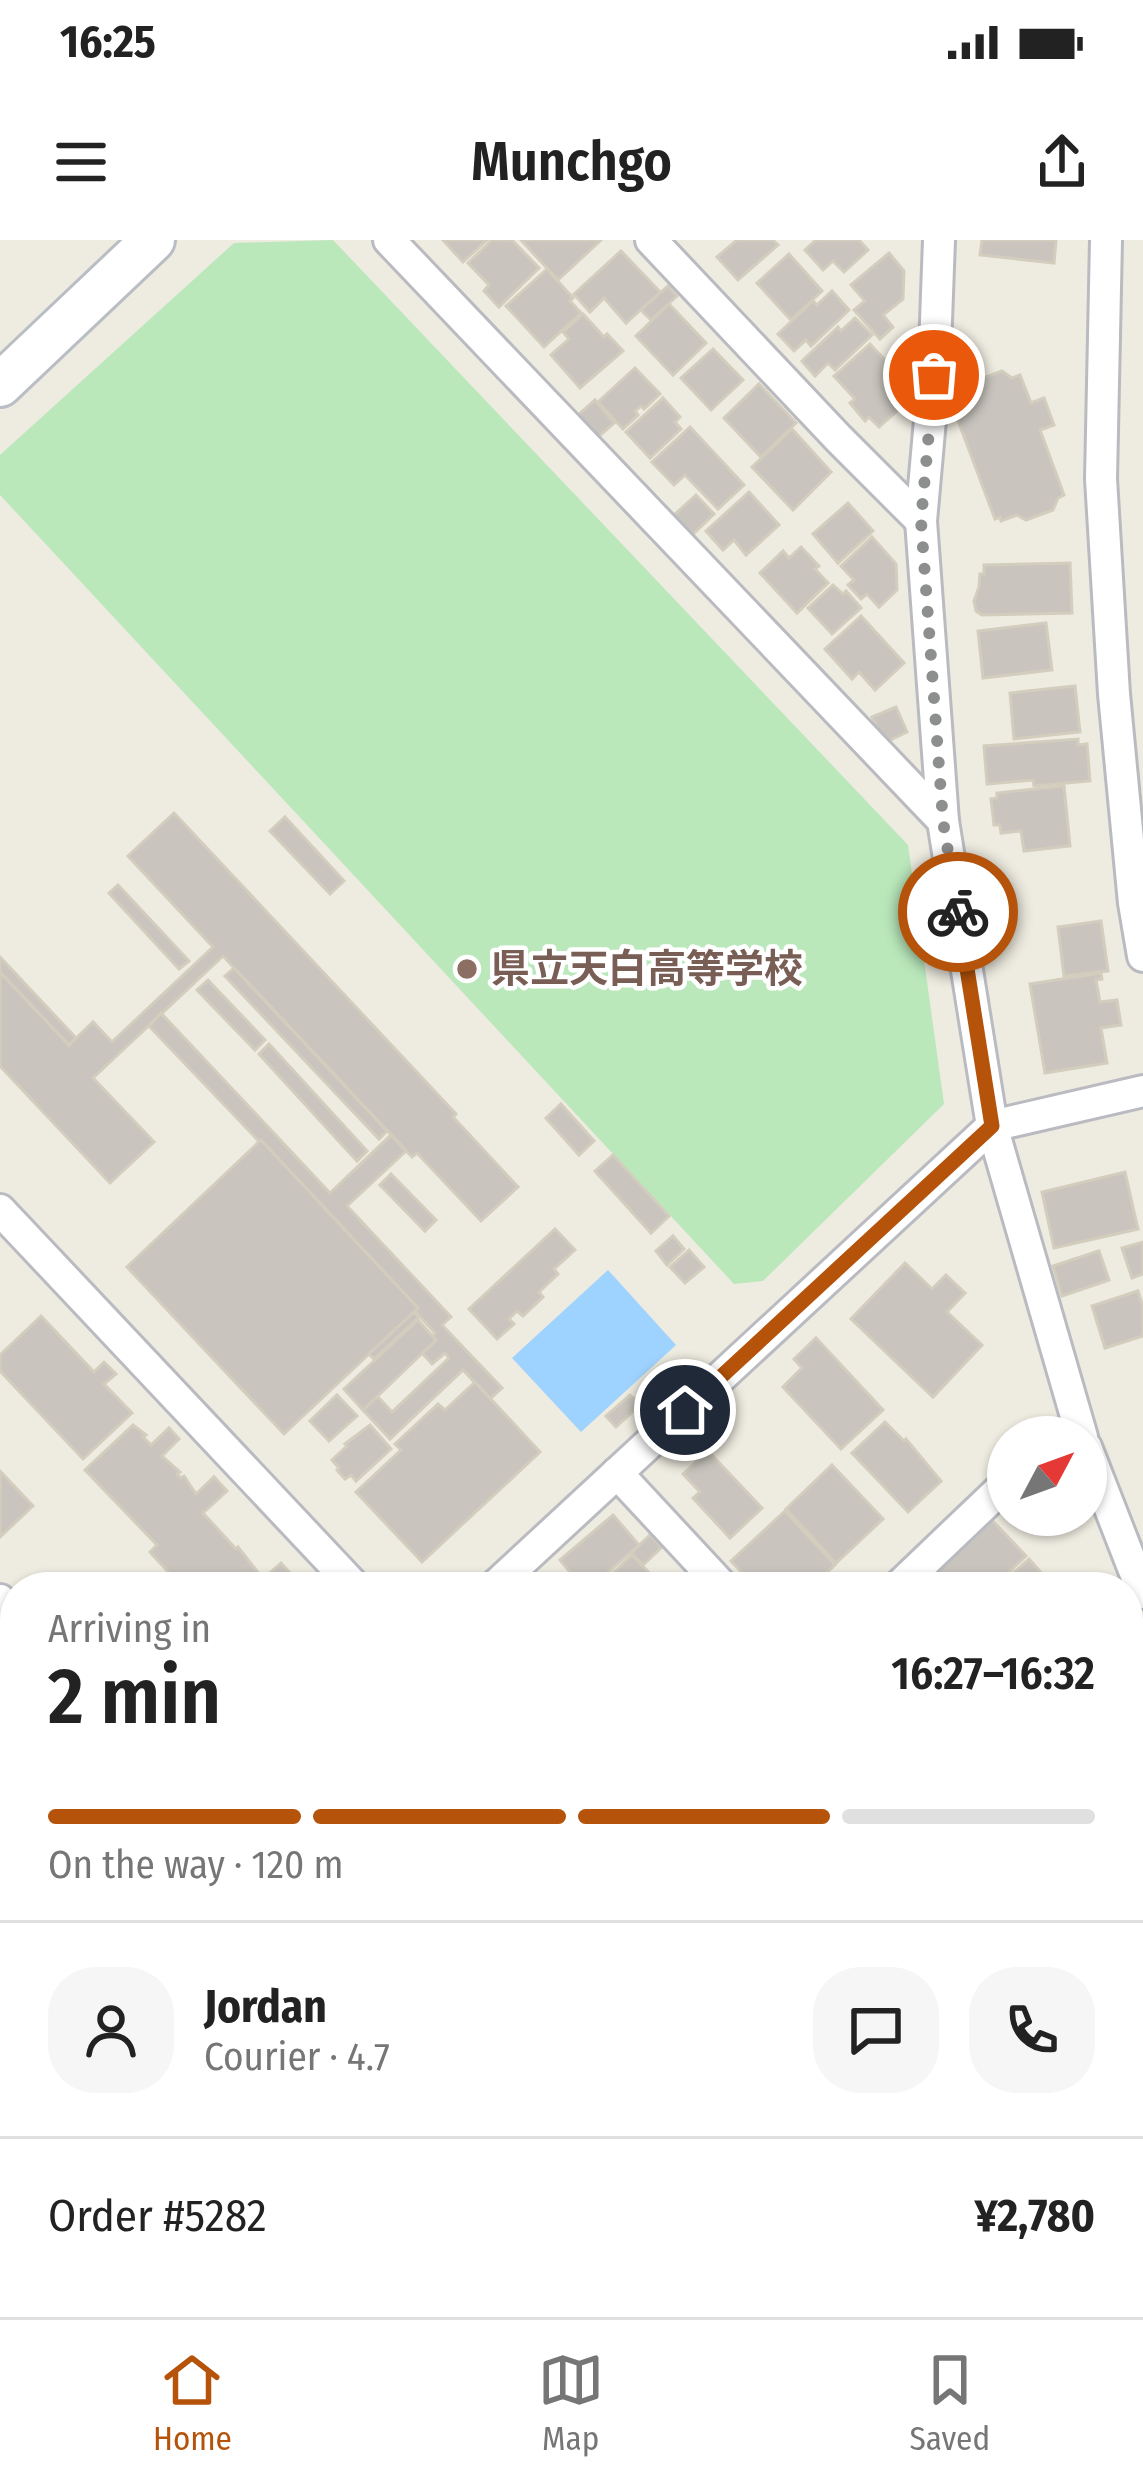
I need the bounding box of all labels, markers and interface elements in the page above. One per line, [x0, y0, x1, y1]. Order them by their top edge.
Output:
text: 16:25 [60, 15, 156, 69]
icon: menu [48, 129, 114, 195]
icon: share [1029, 129, 1095, 195]
text: Munchgo [471, 130, 672, 194]
pin [883, 324, 985, 426]
icon: bag [901, 342, 967, 408]
courier [898, 852, 1018, 972]
icon: bike [925, 879, 991, 945]
place label: 県立天白高等学校 [491, 946, 803, 992]
marker: 県立天白高等学校 [454, 956, 480, 982]
pin [634, 1359, 736, 1461]
icon: home [652, 1377, 718, 1443]
north arrow [987, 1416, 1107, 1536]
map controls [987, 1416, 1107, 1536]
text: Arriving in [48, 1606, 211, 1652]
text: 16:27–16:32 [891, 1647, 1095, 1701]
text: 2 min [48, 1650, 221, 1744]
text: On the way · 120 m [48, 1842, 343, 1888]
button: person [48, 1967, 174, 2093]
button: chat [813, 1967, 939, 2093]
button: phone [969, 1967, 1095, 2093]
text: Jordan [204, 1980, 327, 2034]
text: Courier · 4.7 [204, 2034, 390, 2080]
text: Order #5282 [48, 2189, 267, 2243]
text: ¥2,780 [975, 2189, 1095, 2243]
tab: Home [153, 2347, 232, 2459]
tab: Map [538, 2347, 604, 2459]
tab: Saved [910, 2347, 990, 2459]

